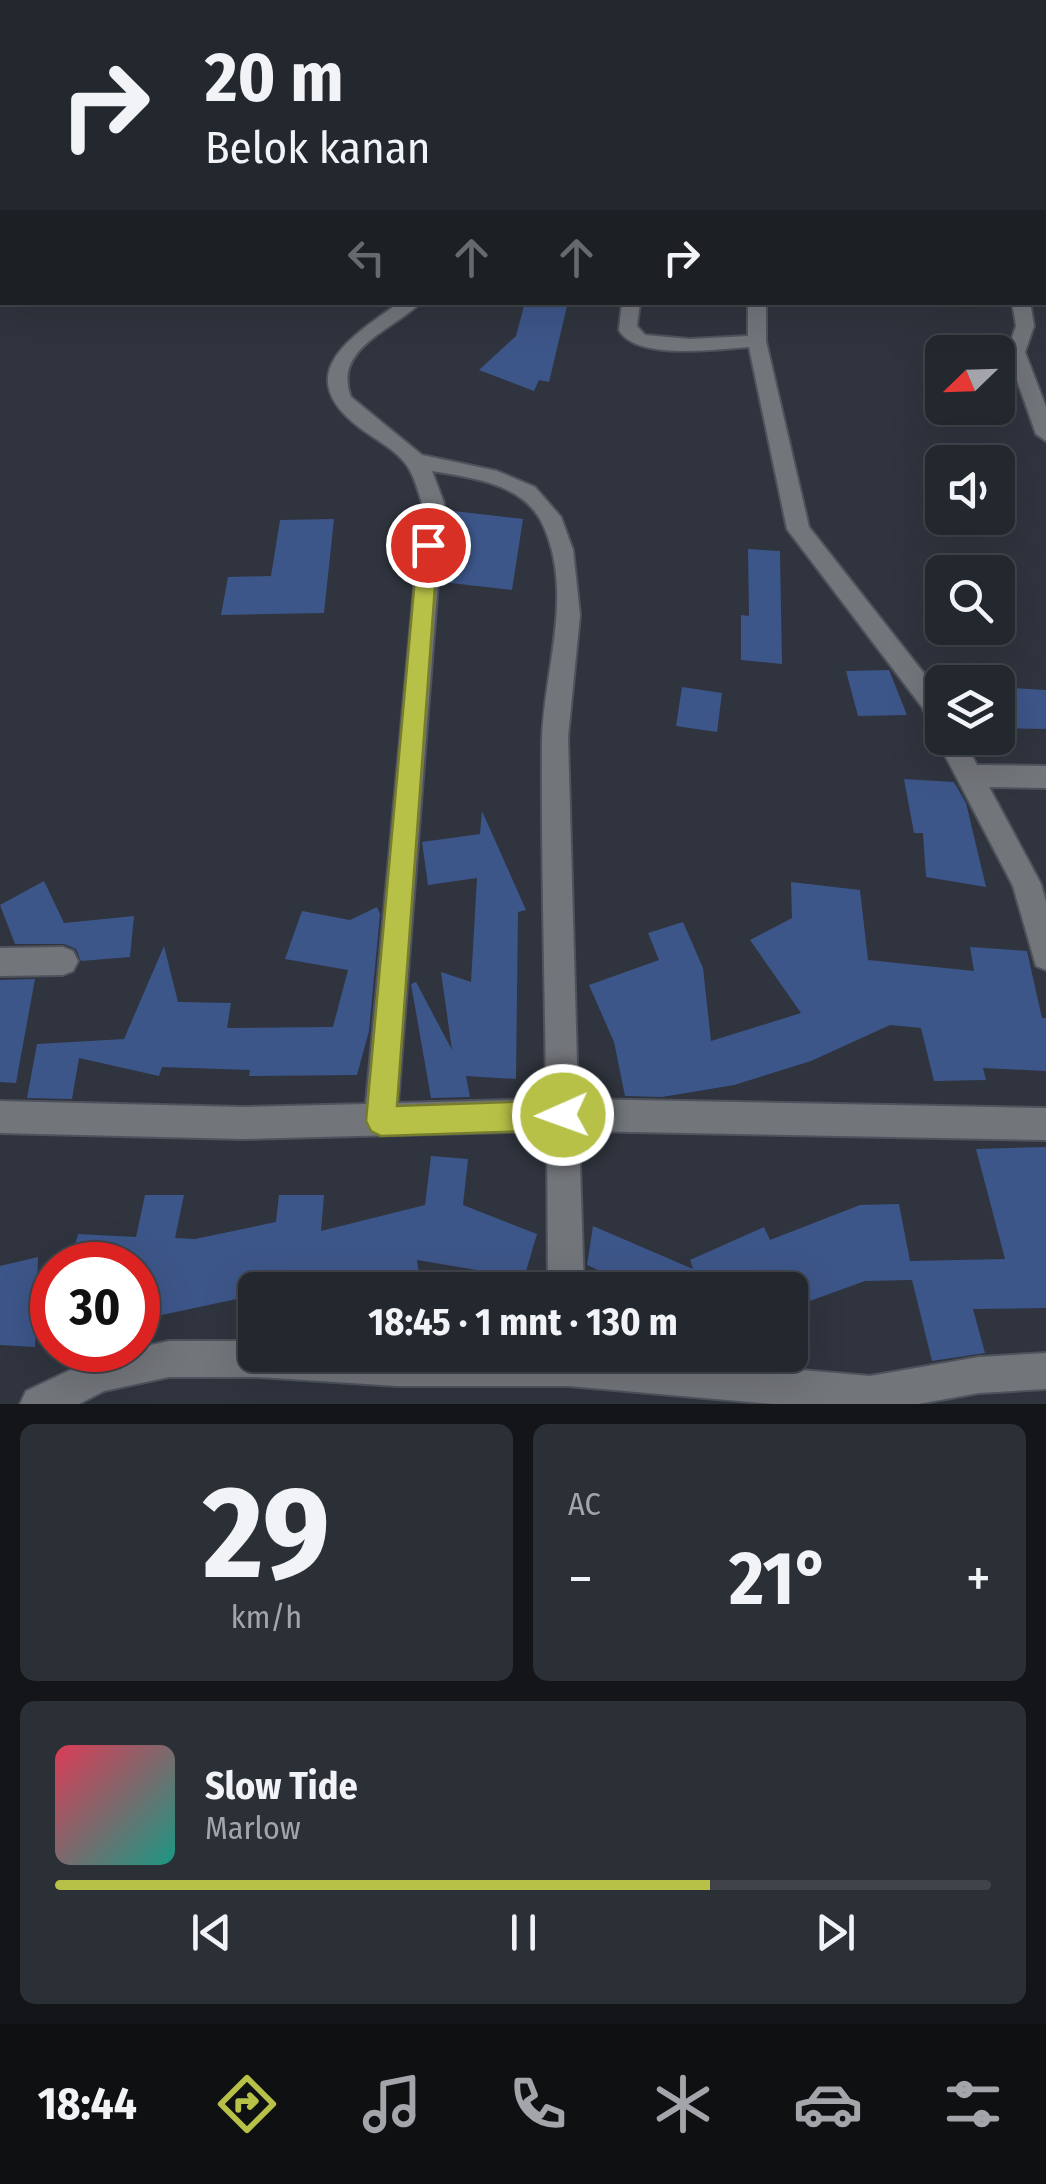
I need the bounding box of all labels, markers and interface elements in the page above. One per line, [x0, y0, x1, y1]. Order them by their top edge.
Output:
text: 20 m [205, 36, 344, 120]
icon: right [40, 40, 170, 170]
text: Belok kanan [205, 121, 431, 175]
icon: left [339, 230, 394, 285]
icon: ahead [444, 230, 499, 285]
icon: ahead [549, 230, 604, 285]
icon: right [654, 230, 709, 285]
north arrow [925, 335, 1015, 425]
map controls [925, 335, 1015, 755]
button: sound [925, 445, 1015, 535]
pin [386, 503, 471, 588]
icon: arrive [401, 518, 456, 573]
button: search [925, 555, 1015, 645]
button: layers [925, 665, 1015, 755]
position arrow [511, 1063, 615, 1167]
speed limit sign: 30 [30, 1242, 160, 1372]
text: 18:45 · 1 mnt · 130 m [368, 1299, 678, 1345]
text: 29 [203, 1455, 330, 1611]
text: AC [568, 1485, 601, 1523]
text: 21° [729, 1534, 830, 1624]
text: − [568, 1546, 593, 1612]
text: + [966, 1546, 991, 1612]
text: km/h [231, 1598, 302, 1636]
text: Slow Tide [205, 1763, 358, 1809]
text: Marlow [205, 1809, 301, 1847]
icon: previous [184, 1905, 239, 1960]
icon: pause [496, 1905, 551, 1960]
icon: next [808, 1905, 863, 1960]
icon: directions [212, 2069, 282, 2139]
icon: music [357, 2069, 427, 2139]
icon: phone [503, 2069, 573, 2139]
icon: climate [648, 2069, 718, 2139]
icon: car [793, 2069, 863, 2139]
icon: filters [938, 2069, 1008, 2139]
text: 18:44 [38, 2077, 137, 2131]

